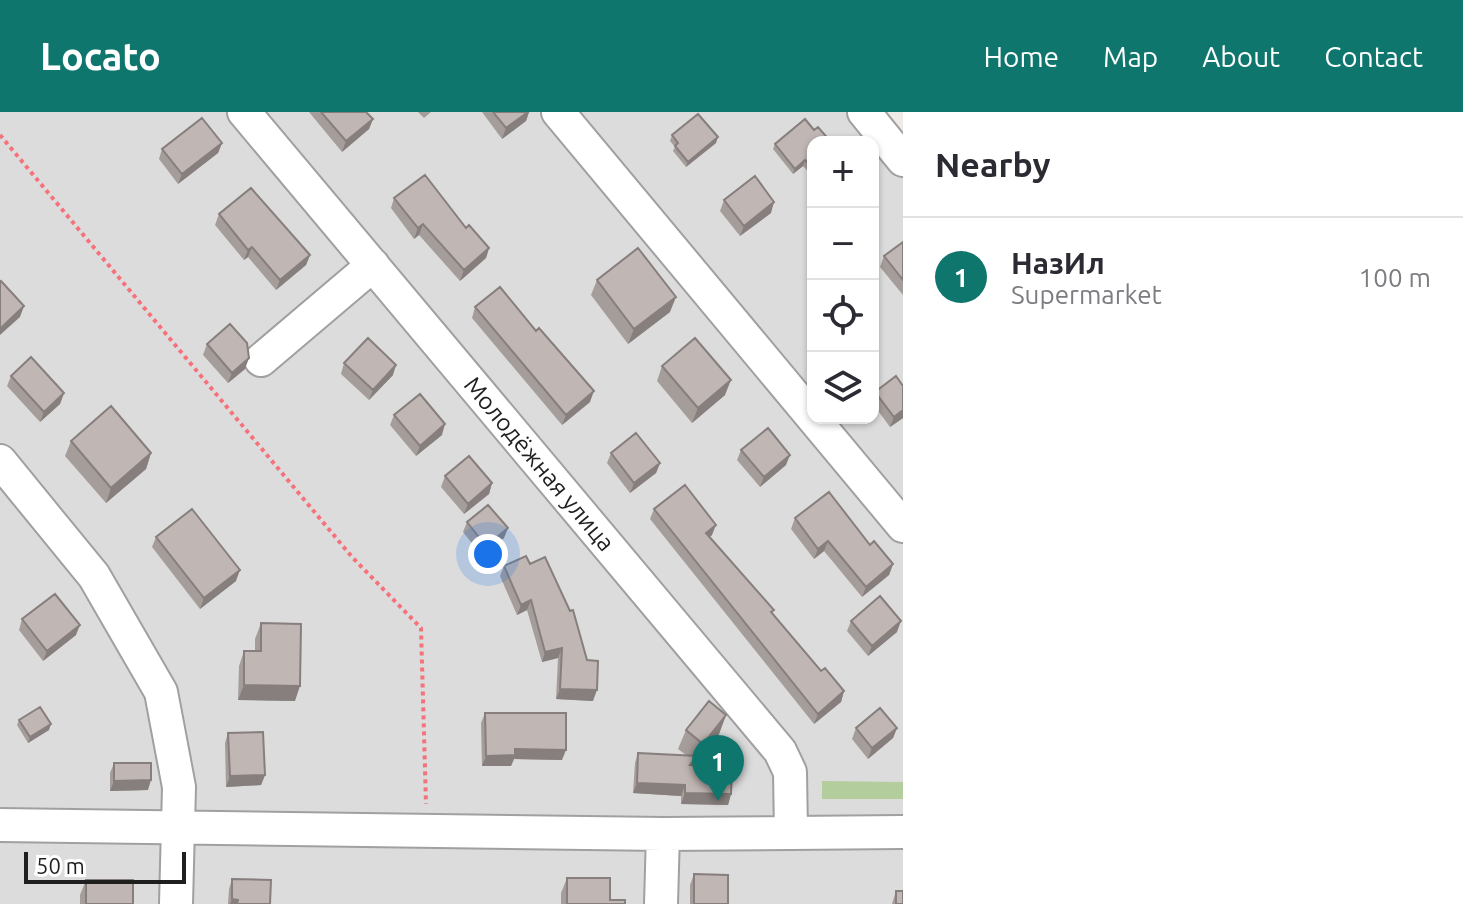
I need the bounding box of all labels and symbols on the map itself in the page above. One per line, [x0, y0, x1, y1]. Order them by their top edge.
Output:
street label: Молодёжная улица [459, 371, 620, 556]
your location [468, 534, 508, 574]
pin: 1 [692, 735, 744, 801]
scale bar [24, 848, 186, 884]

